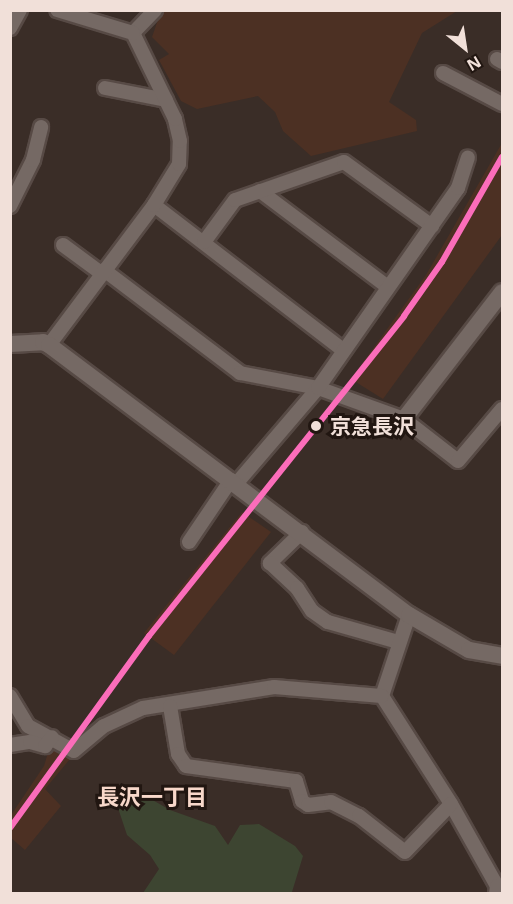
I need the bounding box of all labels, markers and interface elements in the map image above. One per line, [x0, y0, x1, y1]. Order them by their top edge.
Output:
north arrow [435, 18, 495, 78]
text: N [463, 51, 485, 76]
place label: 京急長沢 [330, 413, 414, 439]
marker: 京急長沢 [307, 417, 325, 435]
district label: 長沢一丁目 [97, 784, 207, 810]

